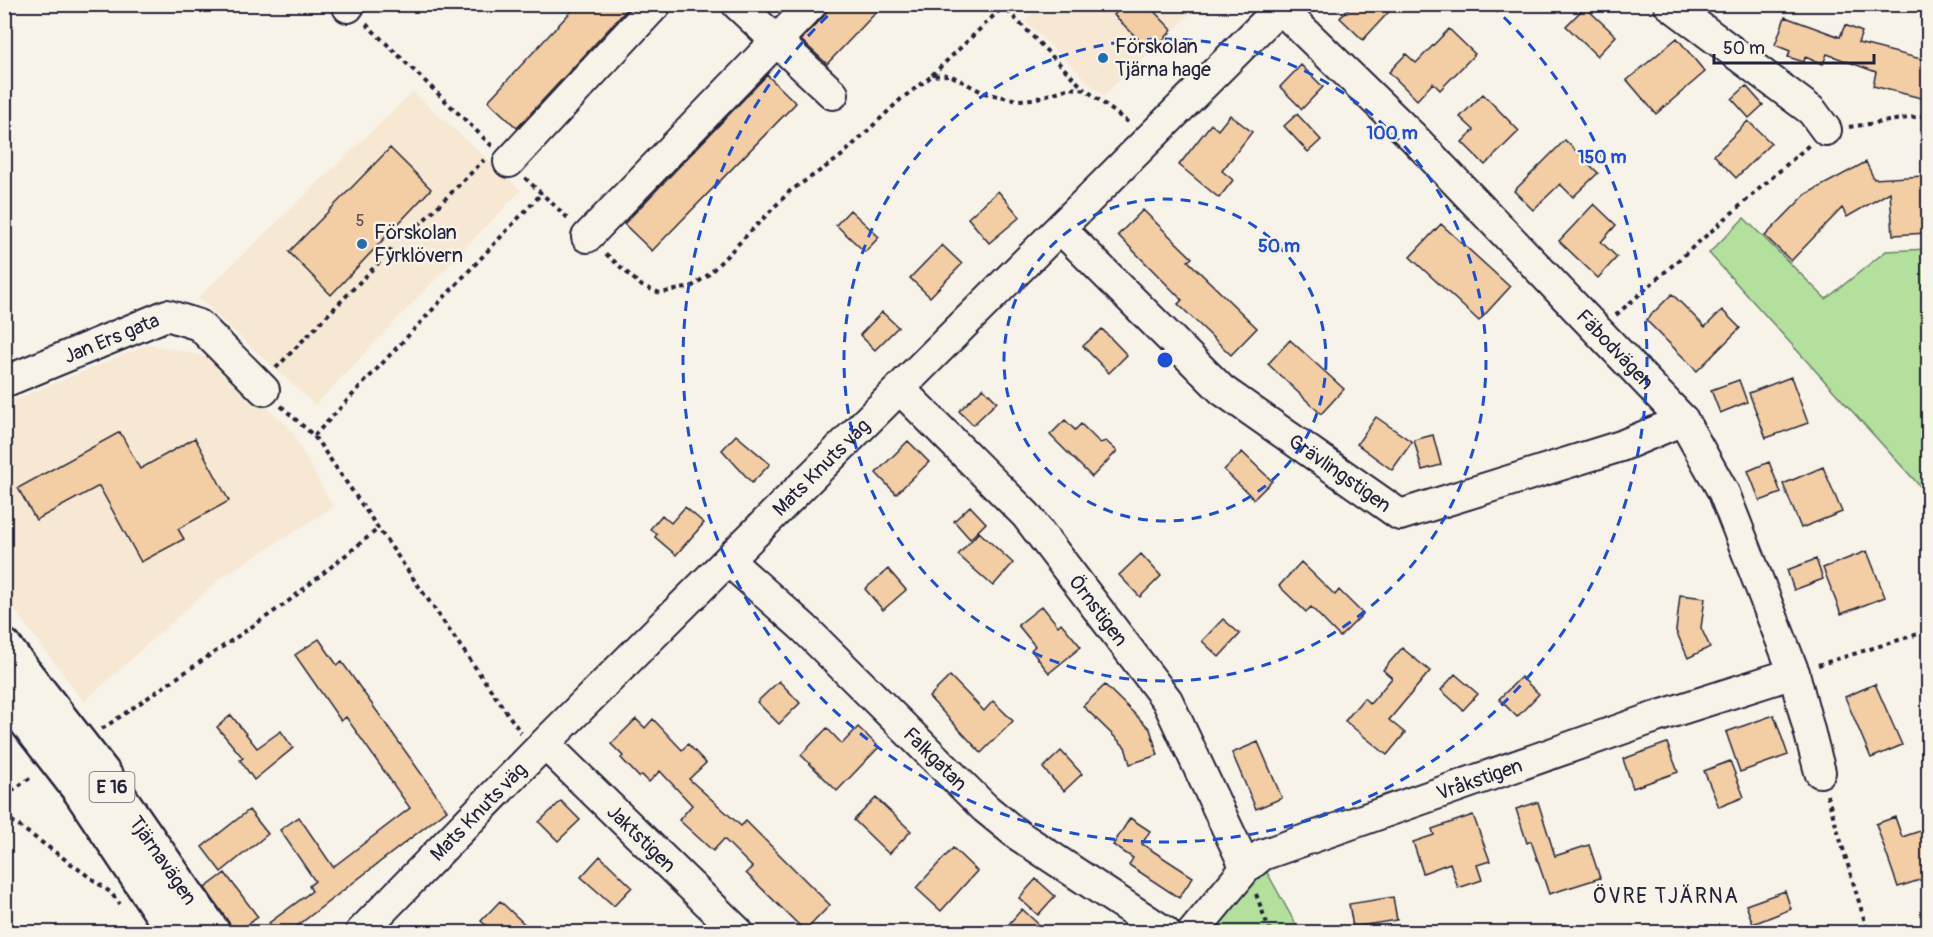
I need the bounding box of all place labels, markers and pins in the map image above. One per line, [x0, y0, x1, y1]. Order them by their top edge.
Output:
place label: Förskolan Tjärna hage [1115, 34, 1211, 82]
marker: Förskolan Tjärna hage [1096, 51, 1110, 65]
place label: Förskolan Fyrklövern [374, 220, 463, 268]
marker: Förskolan Fyrklövern [355, 237, 369, 251]
centre of rings [1155, 350, 1175, 370]

